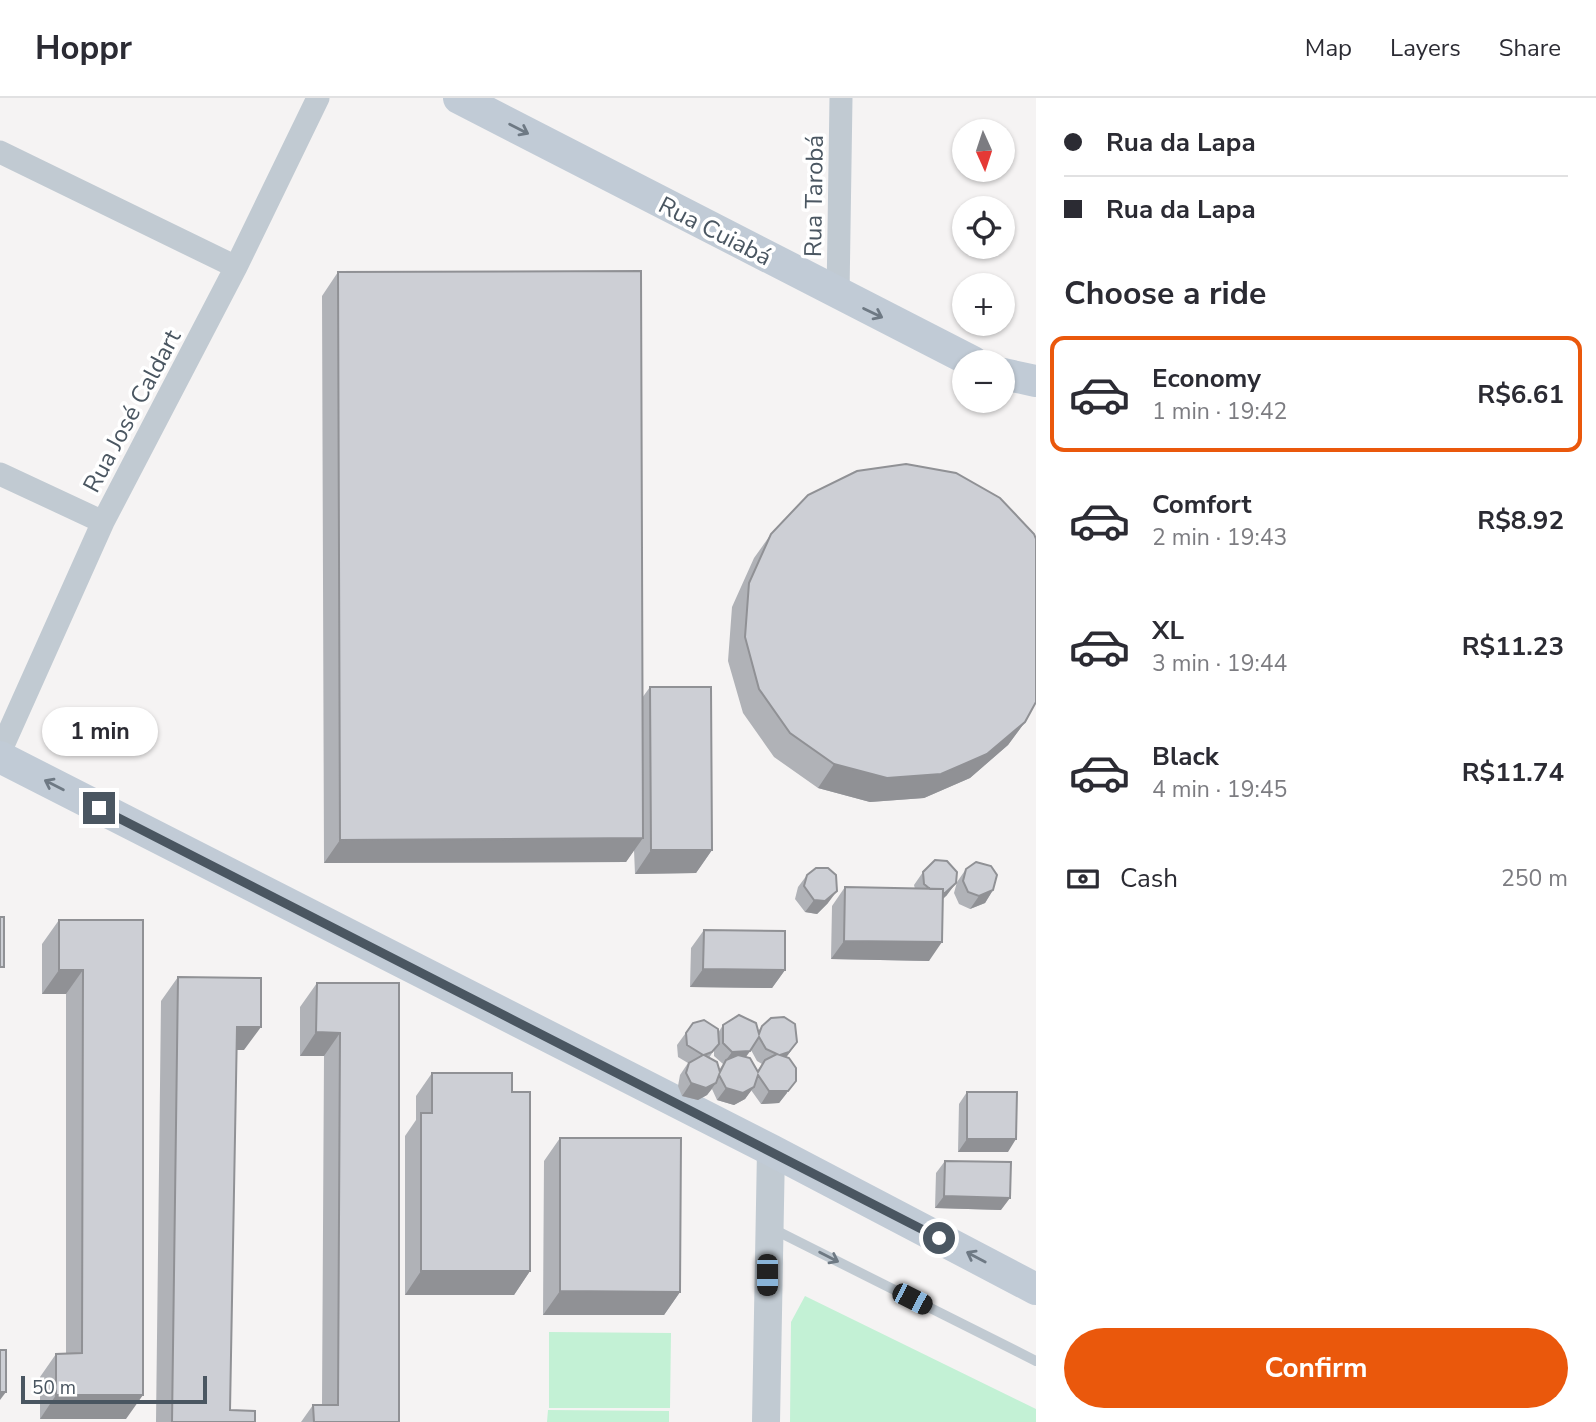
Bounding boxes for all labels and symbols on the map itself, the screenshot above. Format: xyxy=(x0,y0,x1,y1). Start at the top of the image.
north arrow xyxy=(952,119,1015,182)
one-way arrow xyxy=(508,123,529,137)
street label: Rua Tarobá xyxy=(797,135,831,257)
street label: Rua Cuiabá xyxy=(653,189,777,273)
one-way arrow xyxy=(862,306,883,320)
street label: Rua José Caldart xyxy=(76,324,189,498)
callout: 1 min xyxy=(41,706,157,756)
one-way arrow xyxy=(44,777,65,791)
route end xyxy=(83,792,115,824)
route start xyxy=(923,1222,955,1254)
one-way arrow xyxy=(818,1250,839,1264)
one-way arrow xyxy=(966,1250,986,1264)
car xyxy=(757,1254,778,1296)
car xyxy=(889,1280,936,1318)
scale bar xyxy=(21,1373,206,1405)

